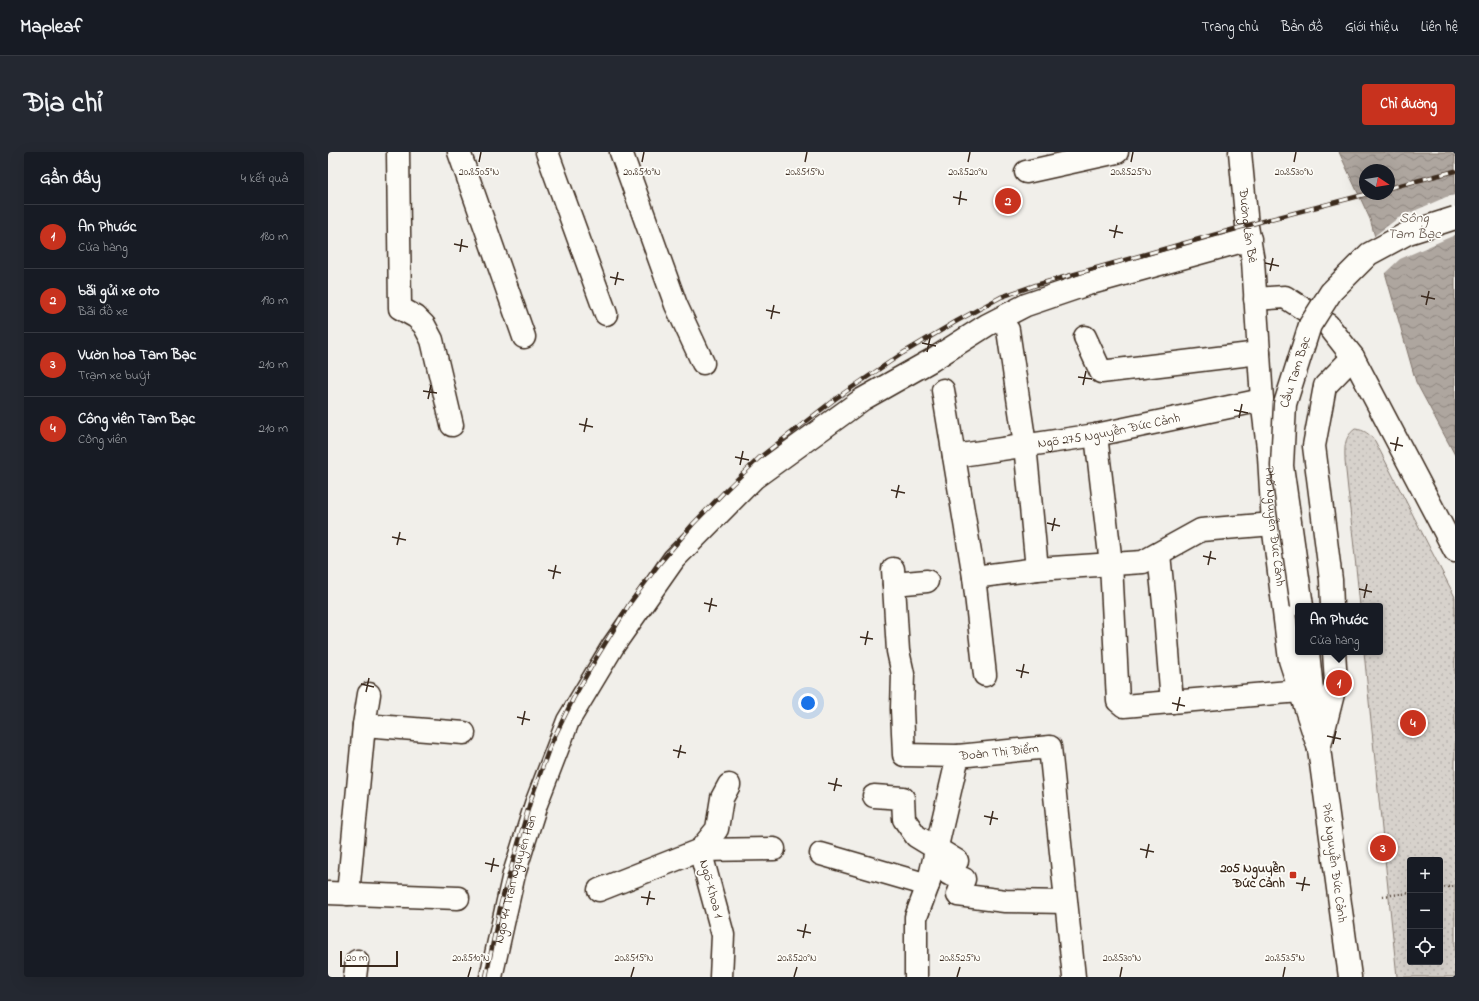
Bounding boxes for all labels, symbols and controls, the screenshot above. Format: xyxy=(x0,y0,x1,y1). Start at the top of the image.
text: Mapleaf xyxy=(20,14,82,41)
text: Trang chủ xyxy=(1202,17,1259,38)
text: Bản đồ xyxy=(1281,17,1323,38)
text: Giới thiệu xyxy=(1345,17,1399,38)
text: Liên hệ xyxy=(1421,17,1459,38)
text: Địa chỉ xyxy=(24,84,102,125)
button: Chỉ đường xyxy=(1362,84,1455,125)
north arrow xyxy=(1359,164,1395,200)
text: 20.8505°N xyxy=(459,165,499,180)
text: 20.8510°N xyxy=(623,165,661,180)
text: 20.8515°N xyxy=(785,165,825,180)
text: 20.8520°N xyxy=(948,165,988,180)
text: 20.8525°N xyxy=(1111,165,1152,180)
text: 20.8530°N xyxy=(1275,165,1314,180)
text: Gần đây xyxy=(40,166,101,191)
text: 4 kết quả xyxy=(241,169,288,188)
pin: 2 xyxy=(995,186,1021,216)
street label: Đường Lán Bè xyxy=(1234,187,1263,264)
water label: Sông Tam Bạc xyxy=(1387,208,1441,245)
text: An Phước xyxy=(78,216,136,238)
text: 1 xyxy=(51,227,55,246)
text: 180 m xyxy=(260,227,288,246)
text: Cửa hàng xyxy=(78,238,128,257)
text: bãi gửi xe oto xyxy=(78,280,160,302)
text: 2 xyxy=(50,291,56,310)
text: 190 m xyxy=(261,291,288,310)
text: Bãi đỗ xe xyxy=(78,302,128,321)
street label: Cầu Tam Bạc xyxy=(1275,334,1315,408)
text: Vườn hoa Tam Bạc xyxy=(78,344,196,366)
text: 3 xyxy=(50,355,56,374)
text: 210 m xyxy=(258,355,288,374)
text: Trạm xe buýt xyxy=(78,366,151,385)
text: Công viên Tam Bạc xyxy=(78,408,195,430)
street label: Ngõ 275 Nguyễn Đức Cảnh xyxy=(1036,408,1182,453)
text: 4 xyxy=(50,419,56,438)
text: 210 m xyxy=(258,419,288,438)
text: Công viên xyxy=(78,430,127,449)
street label: Phố Nguyễn Đức Cảnh xyxy=(1260,466,1290,587)
popup xyxy=(1295,603,1383,655)
text: An Phước xyxy=(1310,609,1368,631)
text: Cửa hàng xyxy=(1310,631,1360,650)
pin: 1 xyxy=(1326,668,1352,698)
your location xyxy=(798,693,818,713)
pin: 4 xyxy=(1400,708,1426,738)
street label: Đoàn Thị Điểm xyxy=(958,739,1040,765)
street label: Phố Nguyễn Đức Cảnh xyxy=(1317,802,1352,924)
street label: Ngõ 44 Trần Nguyên Hãn xyxy=(489,812,542,945)
pin: 3 xyxy=(1370,833,1396,863)
map controls xyxy=(1407,857,1443,965)
button: + xyxy=(1407,857,1443,893)
street label: Ngõ-Khoa 1 xyxy=(693,858,728,921)
place label: 205 Nguyễn Đức Cảnh xyxy=(1219,859,1286,893)
marker: 205 Nguyễn Đức Cảnh xyxy=(1288,870,1298,880)
button: − xyxy=(1407,893,1443,929)
button: locate xyxy=(1407,929,1443,965)
scale bar xyxy=(340,949,398,968)
text: 20 m xyxy=(346,950,368,966)
text: 20.8510°N xyxy=(452,951,490,966)
text: 20.8515°N xyxy=(614,951,654,966)
text: 20.8520°N xyxy=(777,951,817,966)
text: 20.8525°N xyxy=(940,951,981,966)
text: 20.8530°N xyxy=(1103,951,1142,966)
text: 20.8535°N xyxy=(1265,951,1305,966)

